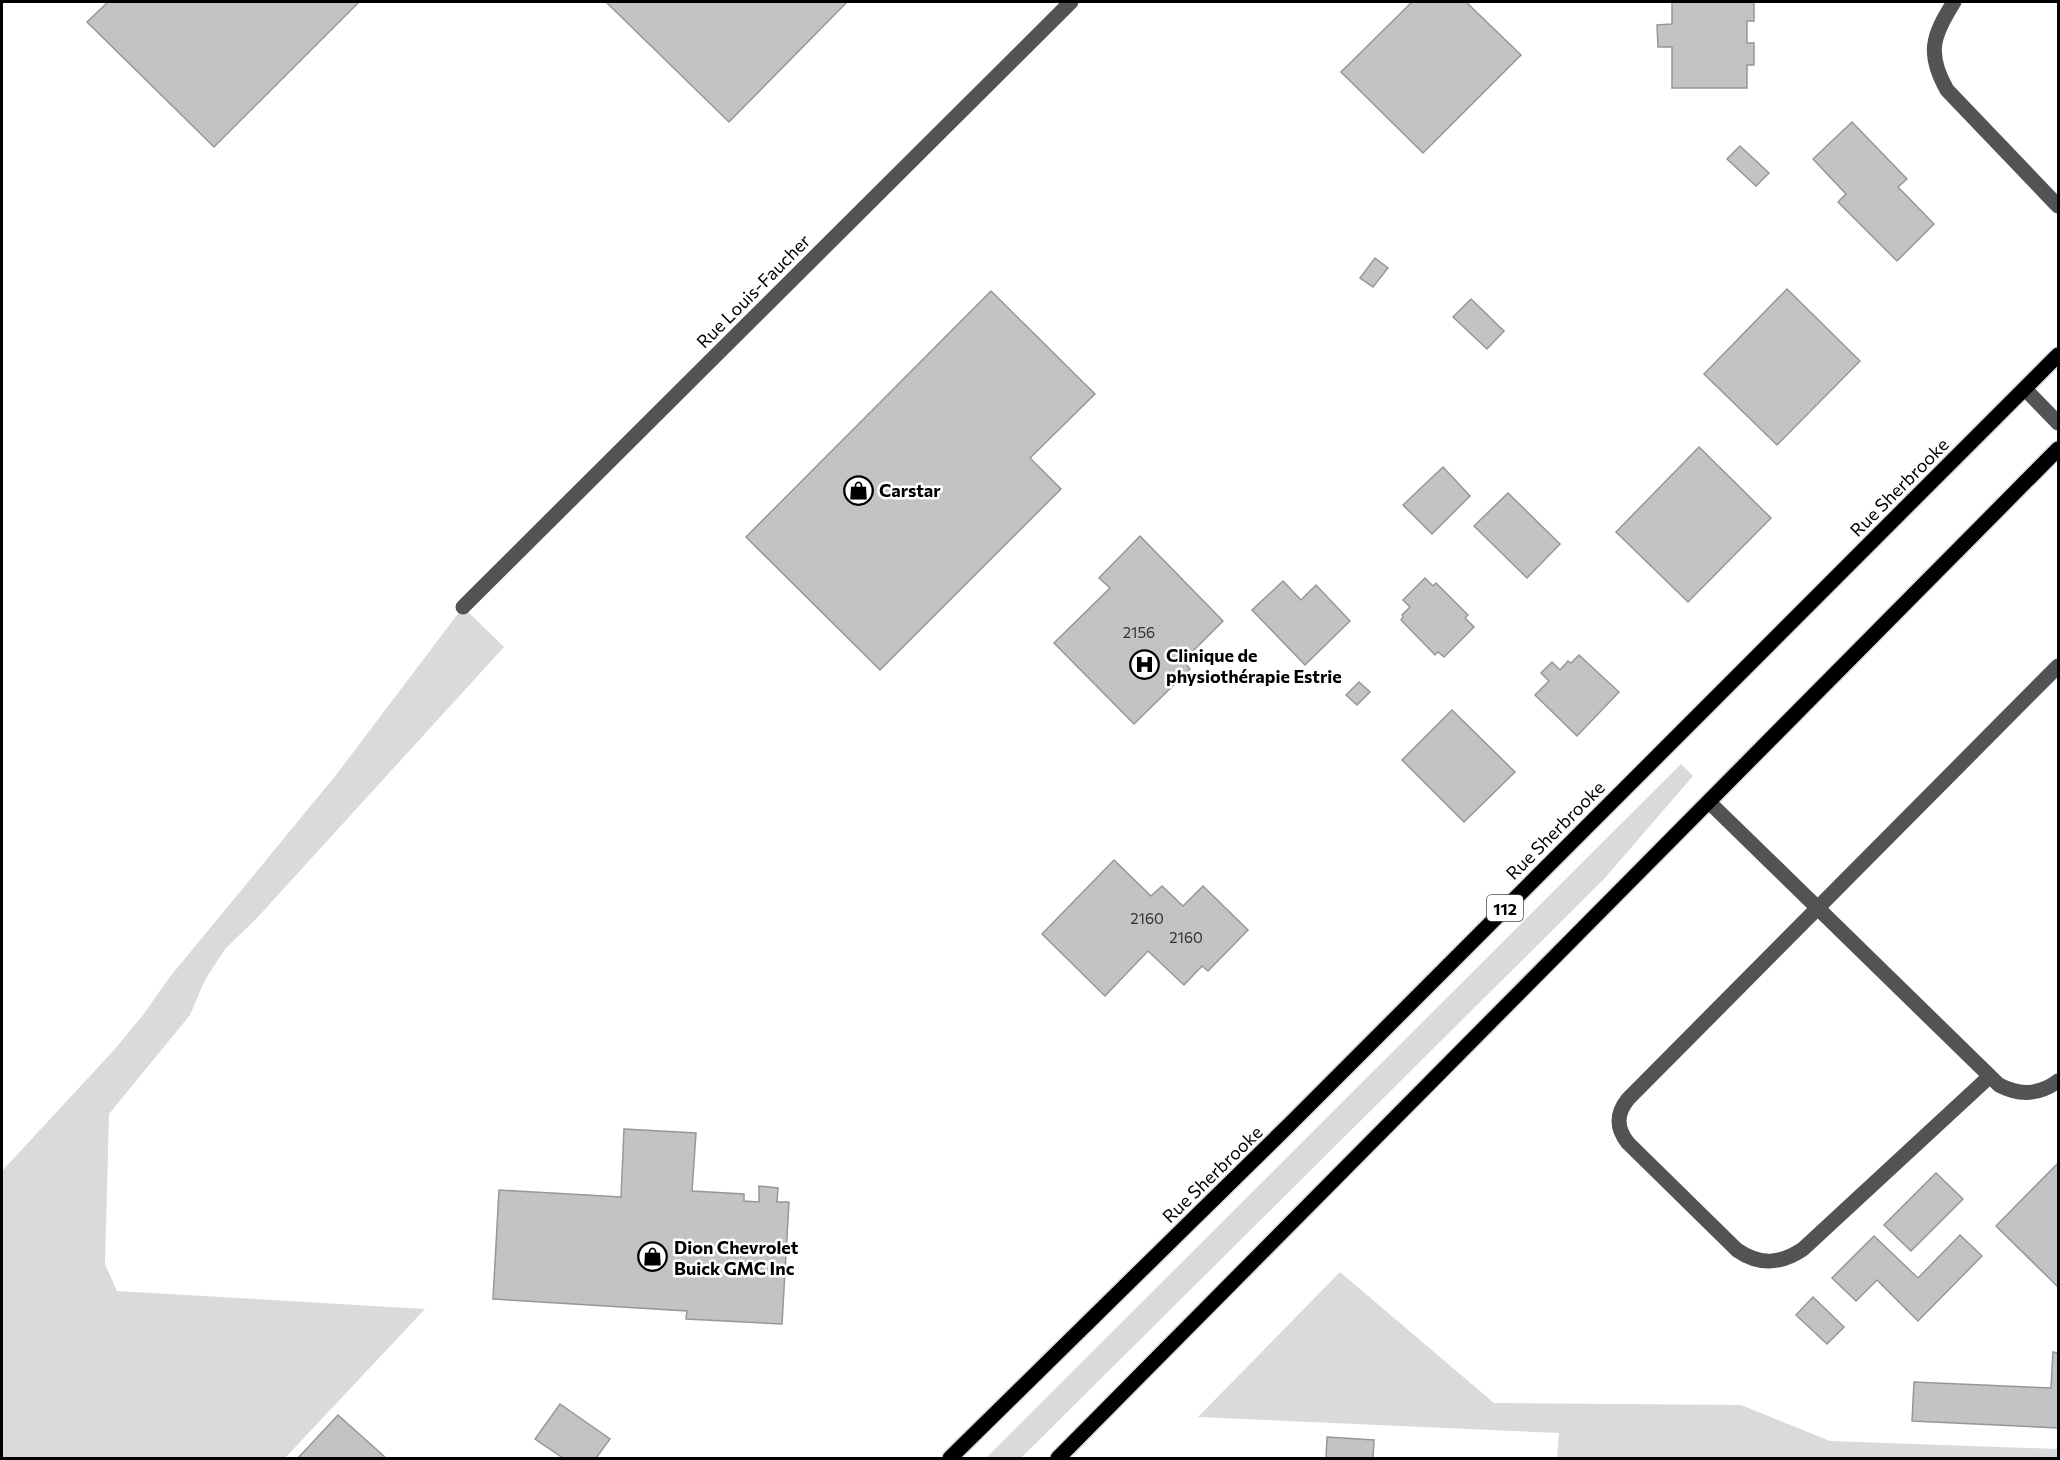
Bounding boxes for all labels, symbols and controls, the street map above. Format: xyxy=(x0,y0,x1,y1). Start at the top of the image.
street label: Rue Louis-Faucher xyxy=(692,230,814,352)
street label: Rue Sherbrooke xyxy=(1845,433,1953,541)
shop icon: Carstar xyxy=(842,474,874,506)
place label: Carstar xyxy=(879,479,941,501)
house number: 2156 xyxy=(1123,623,1155,641)
place label: Clinique de physiothérapie Estrie xyxy=(1166,644,1342,687)
hospital icon: Clinique de physiothérapie Estrie xyxy=(1129,649,1161,681)
street label: Rue Sherbrooke xyxy=(1501,776,1609,884)
road number: 112 xyxy=(1487,895,1523,921)
house number: 2160 xyxy=(1130,909,1164,927)
house number: 2160 xyxy=(1169,928,1203,946)
street label: Rue Sherbrooke xyxy=(1157,1121,1267,1227)
place label: Dion Chevrolet Buick GMC Inc xyxy=(674,1236,799,1279)
shop icon: Dion Chevrolet Buick GMC Inc xyxy=(637,1241,669,1273)

